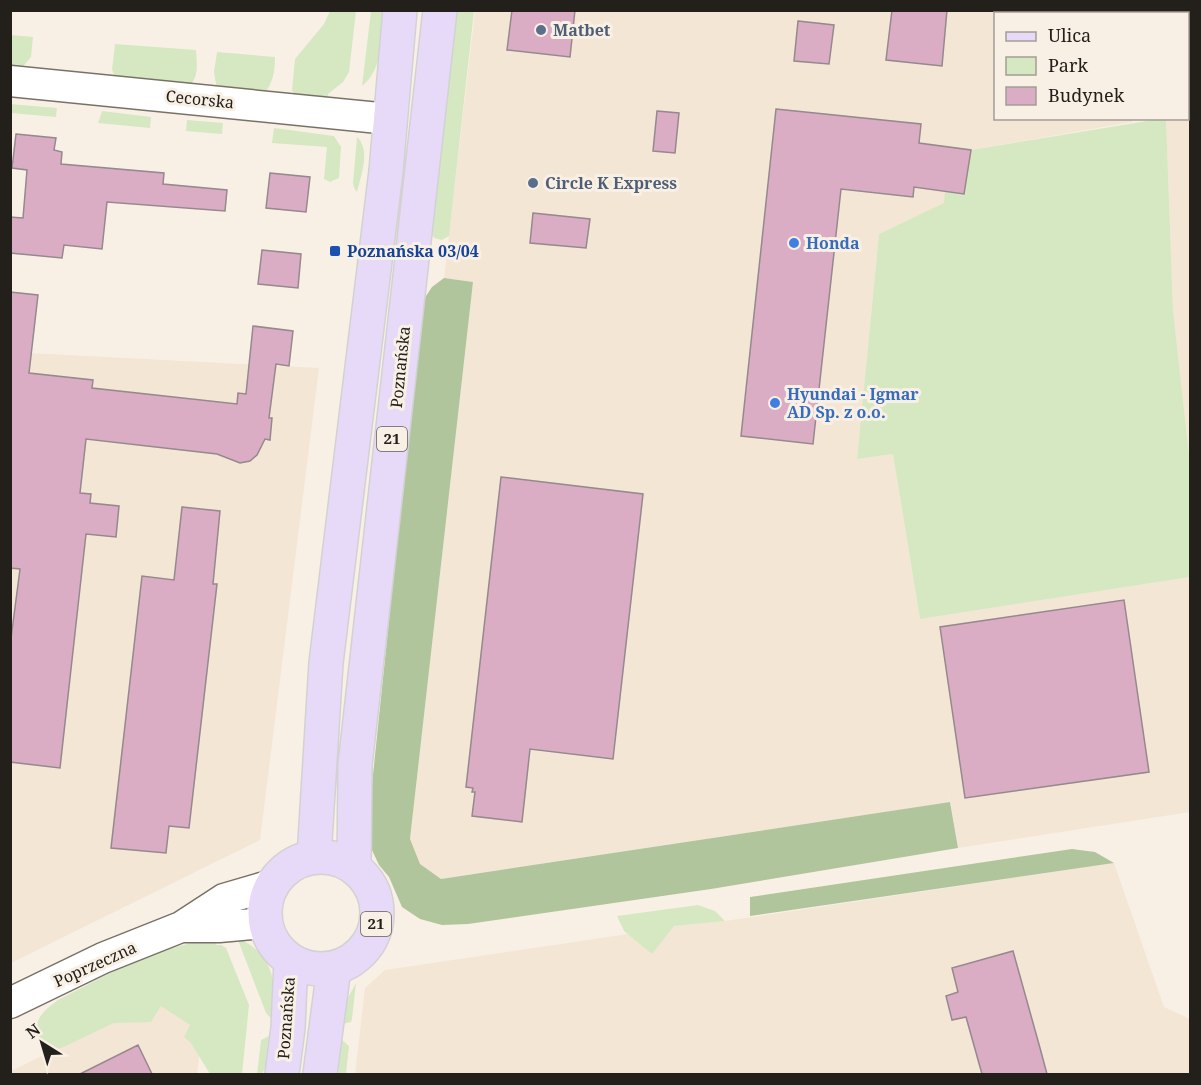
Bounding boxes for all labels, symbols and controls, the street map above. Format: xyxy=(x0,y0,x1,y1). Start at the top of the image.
legend xyxy=(994,12,1189,120)
place label: Matbet xyxy=(553,19,611,41)
marker: Matbet xyxy=(534,23,548,37)
text: Ulica xyxy=(1048,23,1091,47)
text: Park xyxy=(1048,53,1088,77)
text: Budynek xyxy=(1048,83,1125,107)
street label: Cecorska xyxy=(165,84,235,114)
place label: Circle K Express xyxy=(545,172,677,194)
marker: Circle K Express xyxy=(526,176,540,190)
place label: Honda xyxy=(806,232,860,254)
marker: Honda xyxy=(787,236,801,250)
place label: Poznańska 03/04 xyxy=(347,240,479,262)
marker: Poznańska 03/04 xyxy=(328,244,342,258)
street label: Poznańska xyxy=(385,325,415,409)
place label: Hyundai - Igmar AD Sp. z o.o. xyxy=(787,383,919,423)
marker: Hyundai - Igmar AD Sp. z o.o. xyxy=(768,396,782,410)
road number: 21 xyxy=(377,427,407,451)
road number: 21 xyxy=(361,912,391,936)
street label: Poprzeczna xyxy=(50,936,140,992)
street label: Poznańska xyxy=(272,976,300,1060)
north arrow xyxy=(12,1013,72,1073)
text: N xyxy=(21,1018,45,1044)

